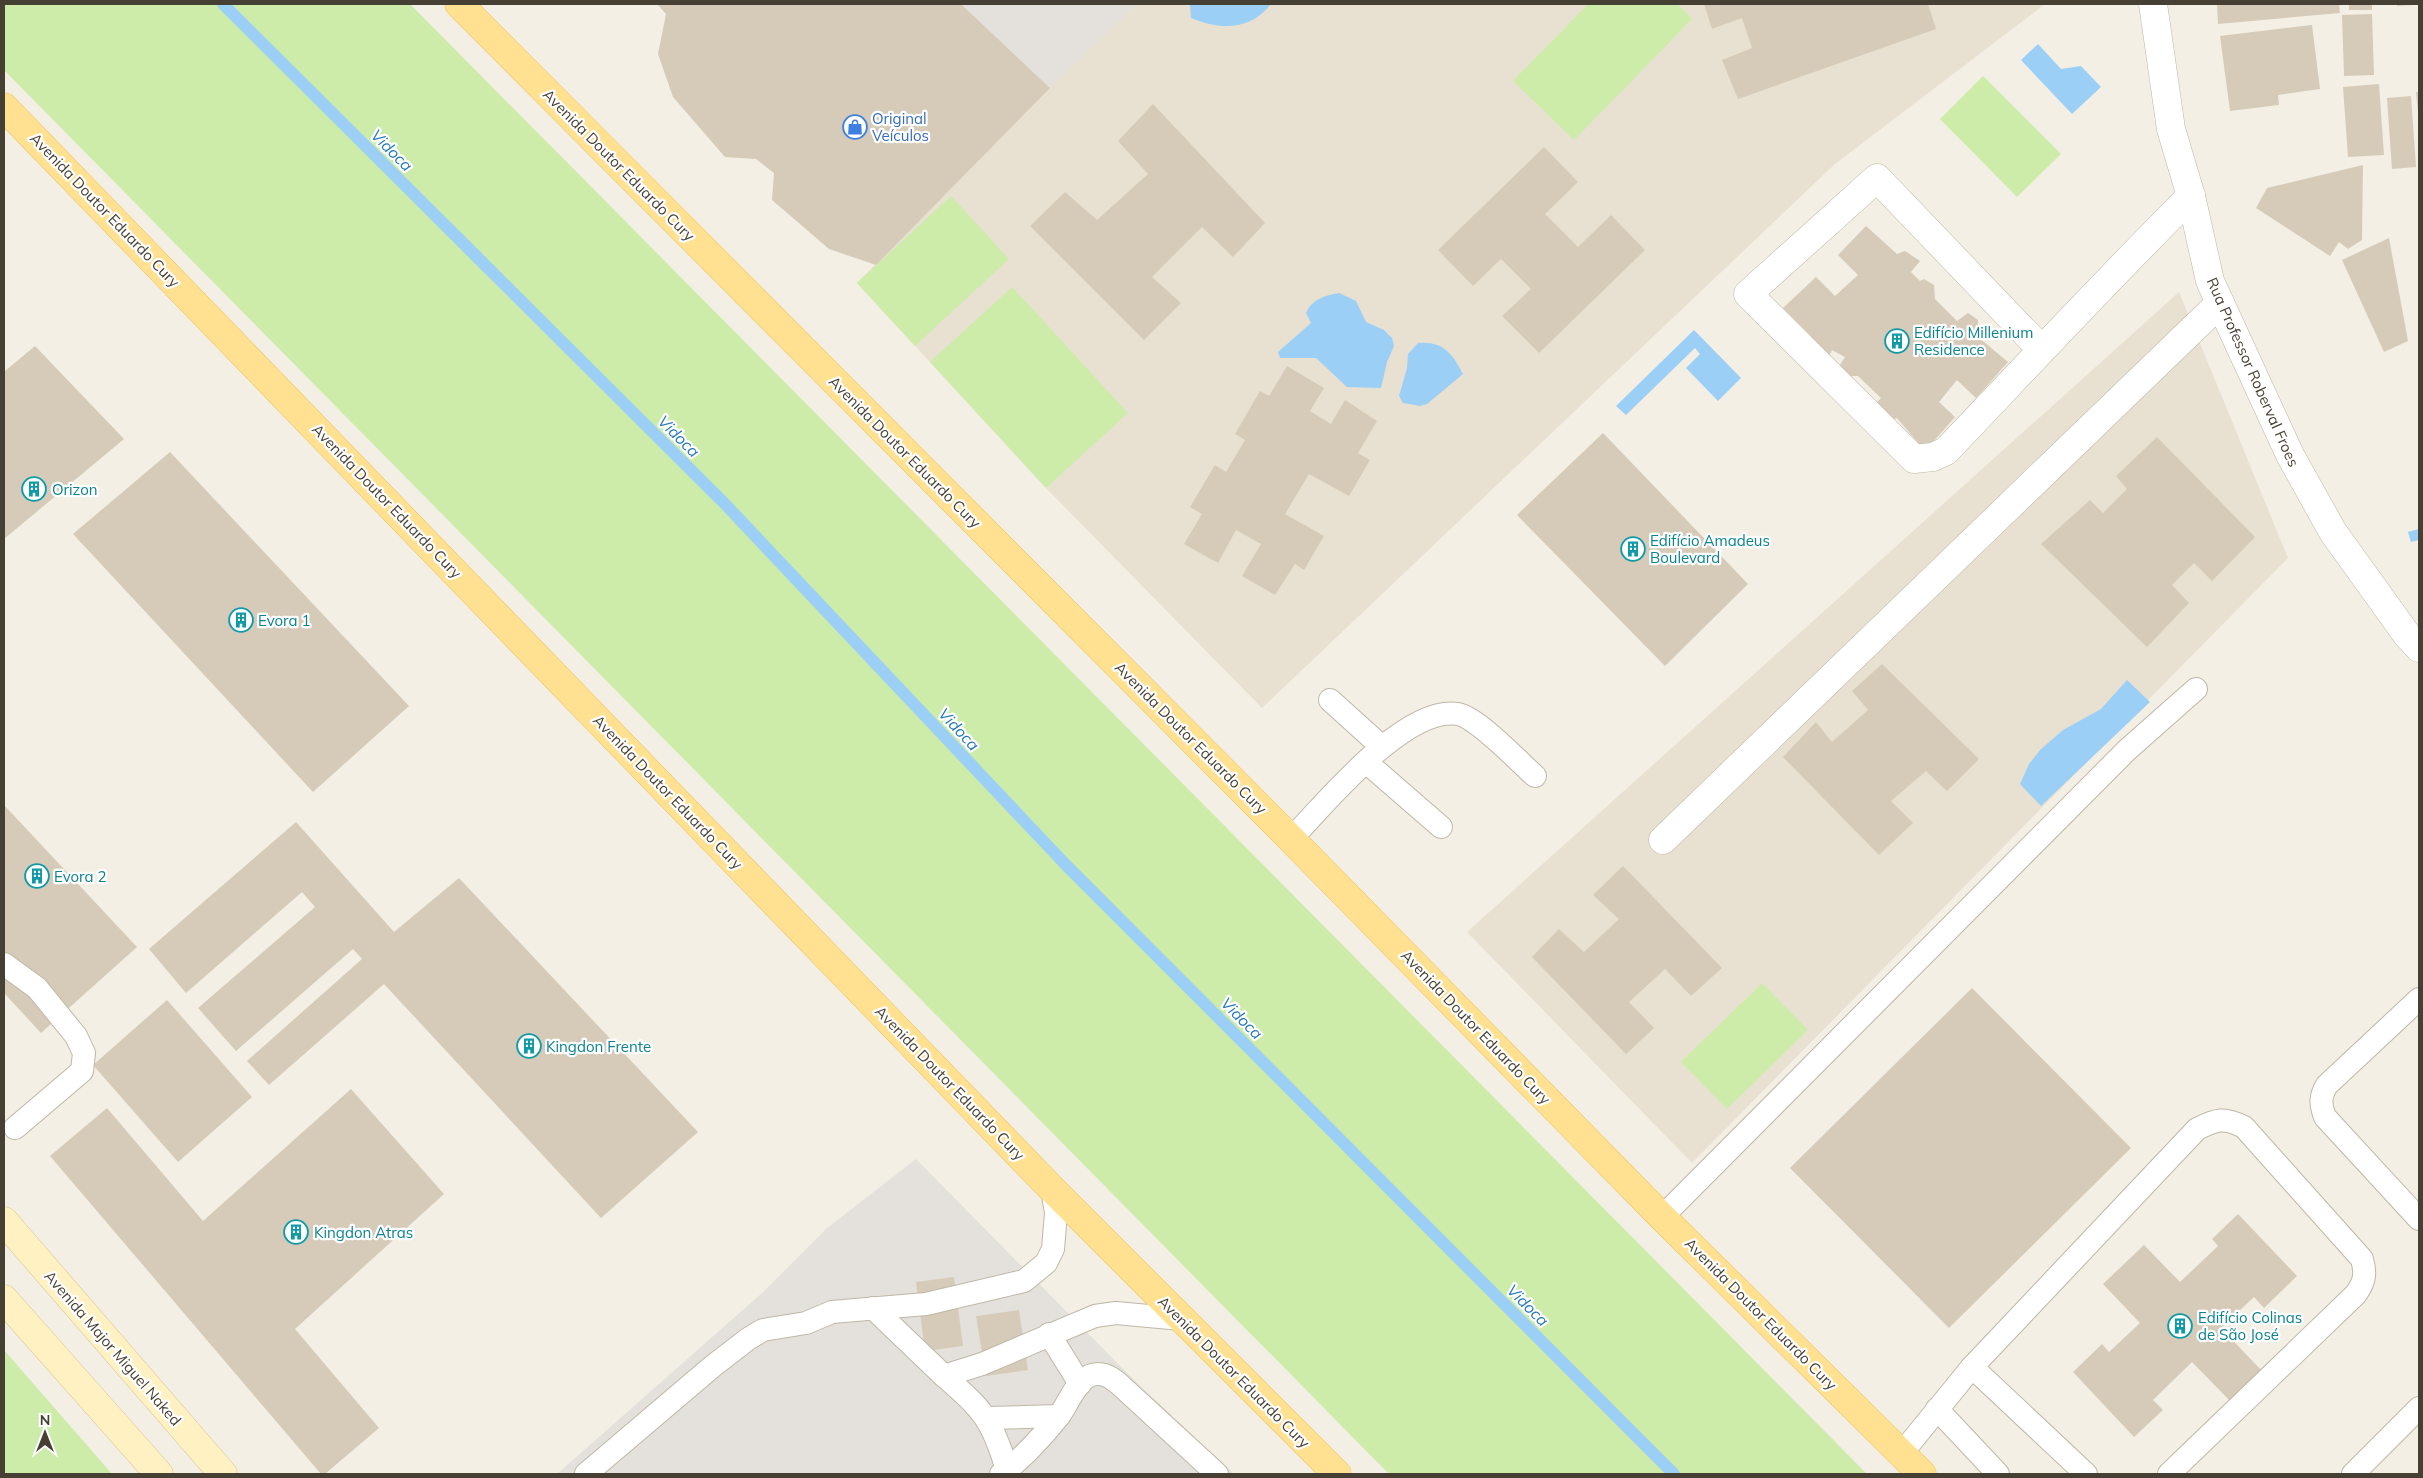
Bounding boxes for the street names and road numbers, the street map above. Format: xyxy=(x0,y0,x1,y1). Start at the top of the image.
street label: Avenida Doutor Eduardo Cury xyxy=(539,85,699,245)
street label: Avenida Doutor Eduardo Cury xyxy=(26,129,184,291)
street label: Rua Professor Roberval Froes xyxy=(2203,274,2303,470)
street label: Avenida Doutor Eduardo Cury xyxy=(825,372,985,532)
street label: Avenida Doutor Eduardo Cury xyxy=(308,420,466,582)
street label: Avenida Doutor Eduardo Cury xyxy=(1111,658,1271,818)
street label: Avenida Doutor Eduardo Cury xyxy=(589,711,747,873)
street label: Avenida Doutor Eduardo Cury xyxy=(1397,946,1555,1108)
street label: Avenida Doutor Eduardo Cury xyxy=(871,1002,1029,1164)
street label: Avenida Doutor Eduardo Cury xyxy=(1681,1234,1841,1394)
street label: Avenida Major Miguel Naked xyxy=(41,1267,185,1429)
street label: Avenida Doutor Eduardo Cury xyxy=(1154,1292,1314,1452)

